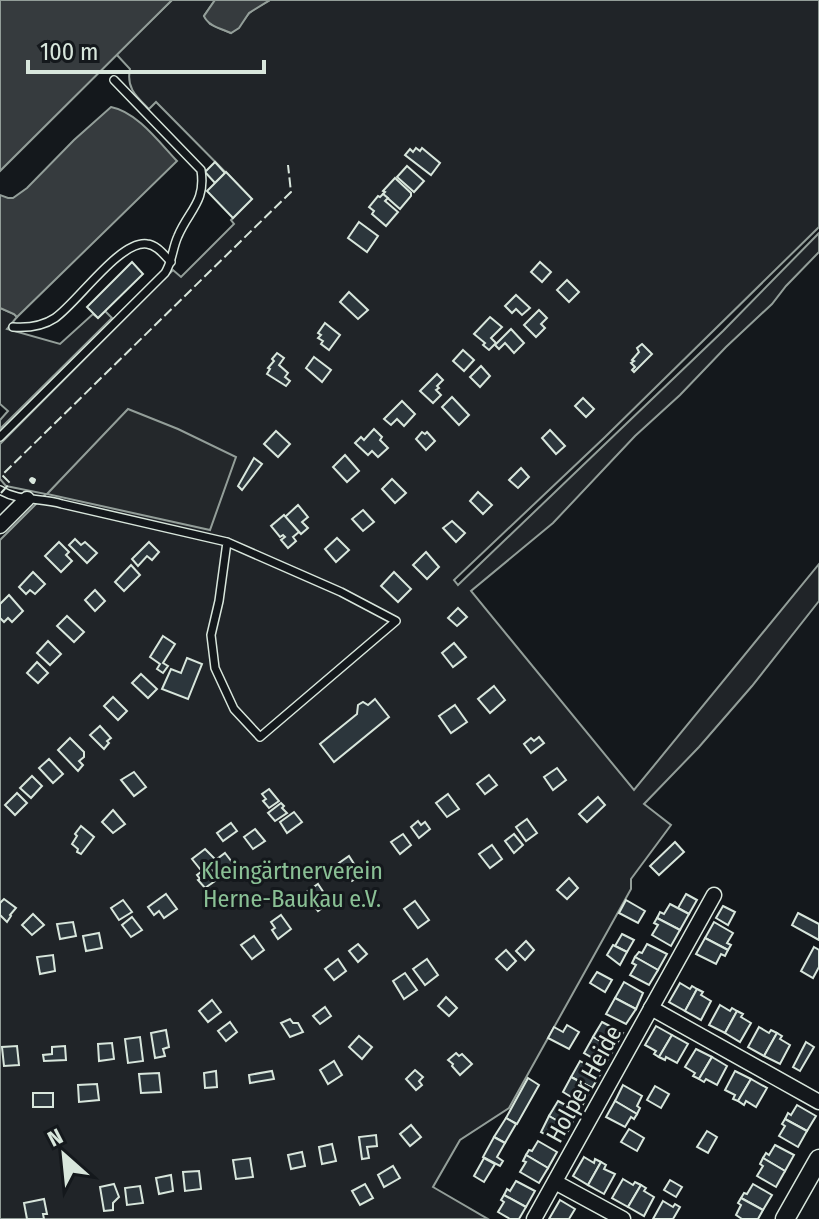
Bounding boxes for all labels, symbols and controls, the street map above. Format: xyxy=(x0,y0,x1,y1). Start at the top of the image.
scale bar xyxy=(28,24,264,74)
text: 100 m xyxy=(40,38,98,66)
park label: Kleingärtnerverein Herne-Baukau e.V. xyxy=(201,857,383,913)
street label: Holper Heide xyxy=(540,1021,628,1147)
north arrow xyxy=(24,1115,104,1195)
text: N xyxy=(43,1123,67,1153)

